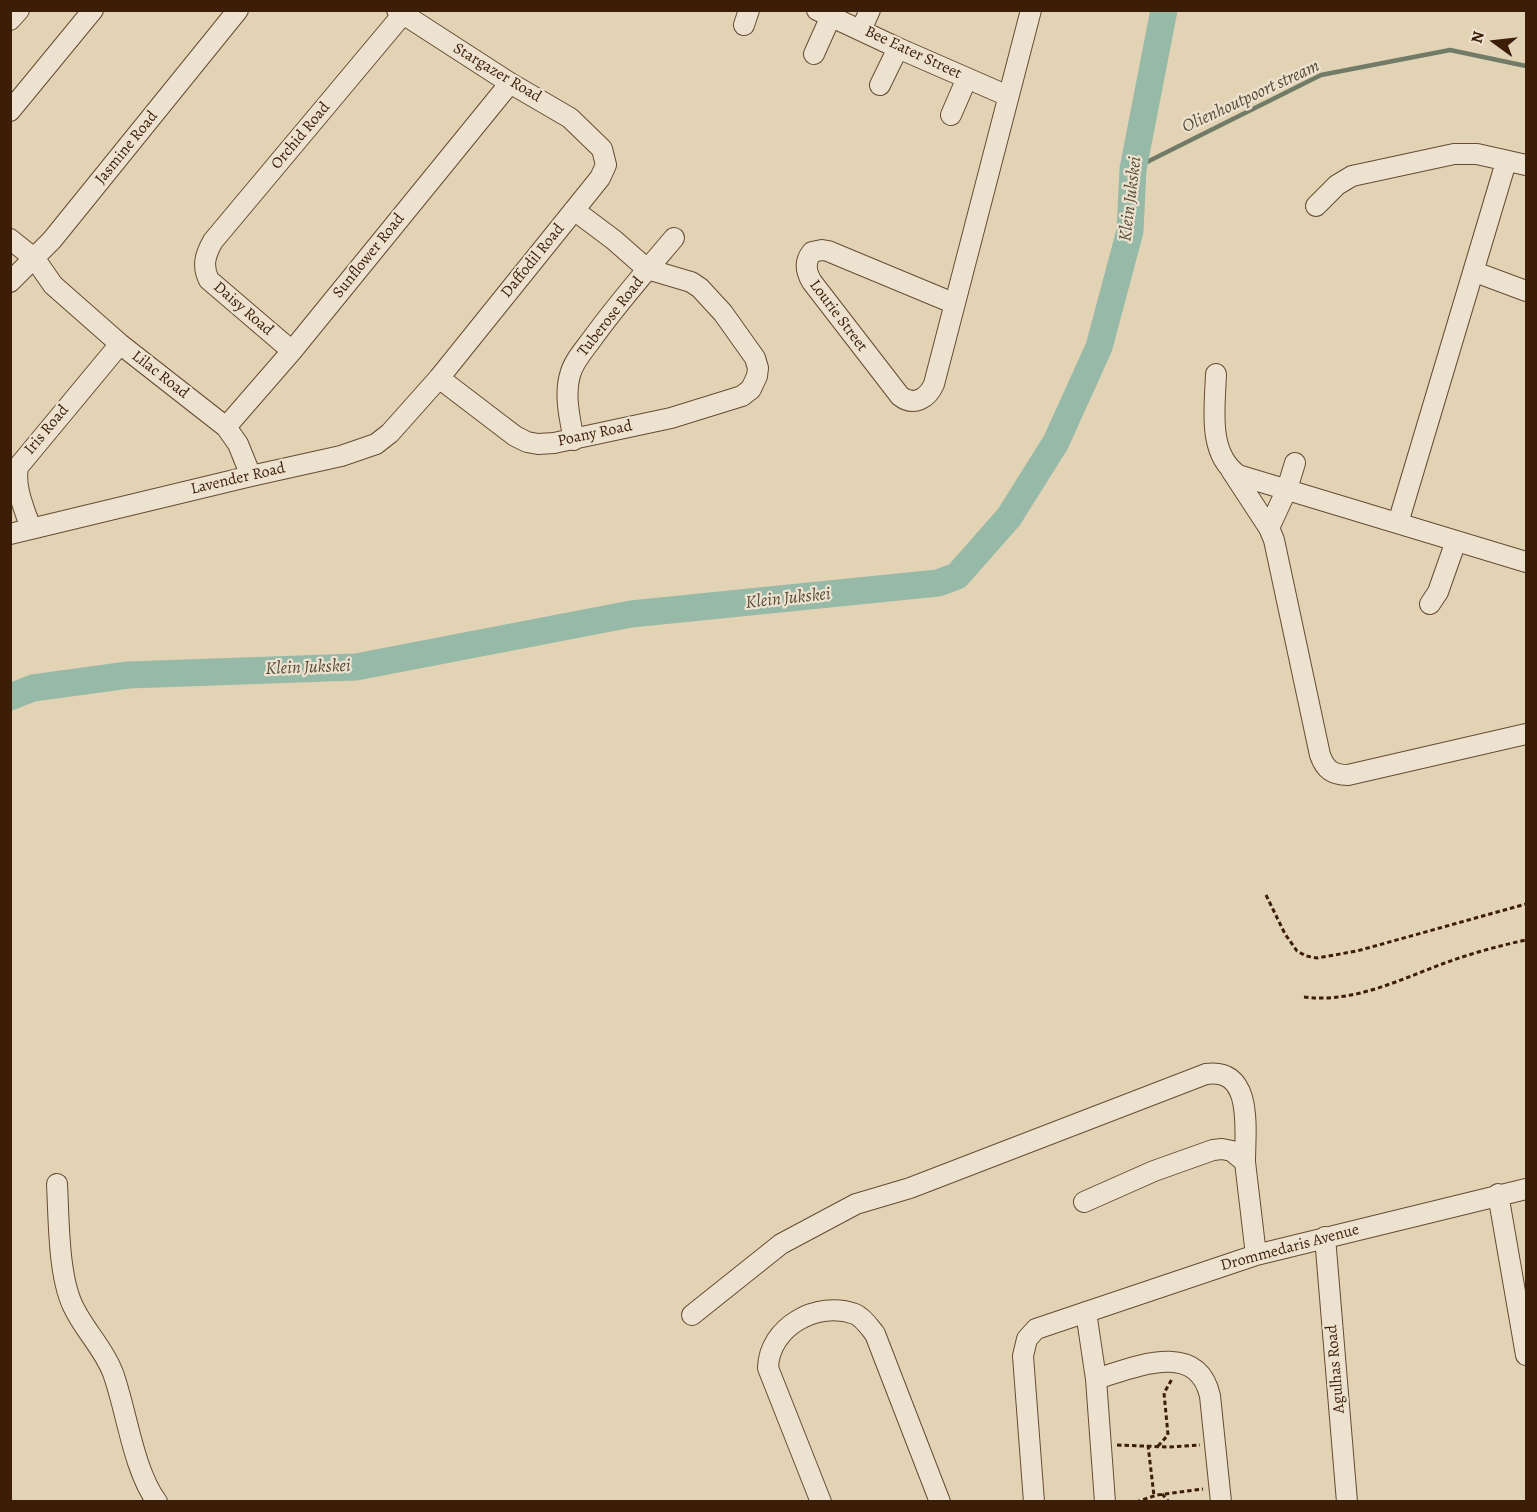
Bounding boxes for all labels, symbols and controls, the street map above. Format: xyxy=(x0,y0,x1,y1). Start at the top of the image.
north arrow xyxy=(1465,12,1525,72)
street label: Bee Eater Street xyxy=(862,22,964,84)
text: N xyxy=(1465,29,1490,46)
street label: Stargazer Road xyxy=(449,39,545,107)
water label: Olienhoutpoort stream xyxy=(1179,56,1323,138)
street label: Orchid Road xyxy=(267,98,335,174)
street label: Jasmine Road xyxy=(92,107,162,189)
water label: Klein Jukskei xyxy=(1115,155,1147,243)
street label: Sunflower Road xyxy=(329,210,409,302)
street label: Daffodil Road xyxy=(497,220,569,302)
street label: Tuberose Road xyxy=(574,273,648,361)
street label: Lourie Street xyxy=(805,276,871,356)
street label: Daisy Road xyxy=(209,278,277,340)
street label: Lilac Road xyxy=(128,347,192,403)
street label: Iris Road xyxy=(21,401,73,459)
street label: Poany Road xyxy=(556,417,634,451)
street label: Lavender Road xyxy=(189,459,287,499)
water label: Klein Jukskei xyxy=(744,584,832,614)
water label: Klein Jukskei xyxy=(265,656,351,680)
street label: Drommedaris Avenue xyxy=(1218,1220,1362,1276)
street label: Agulhas Road xyxy=(1323,1324,1349,1414)

